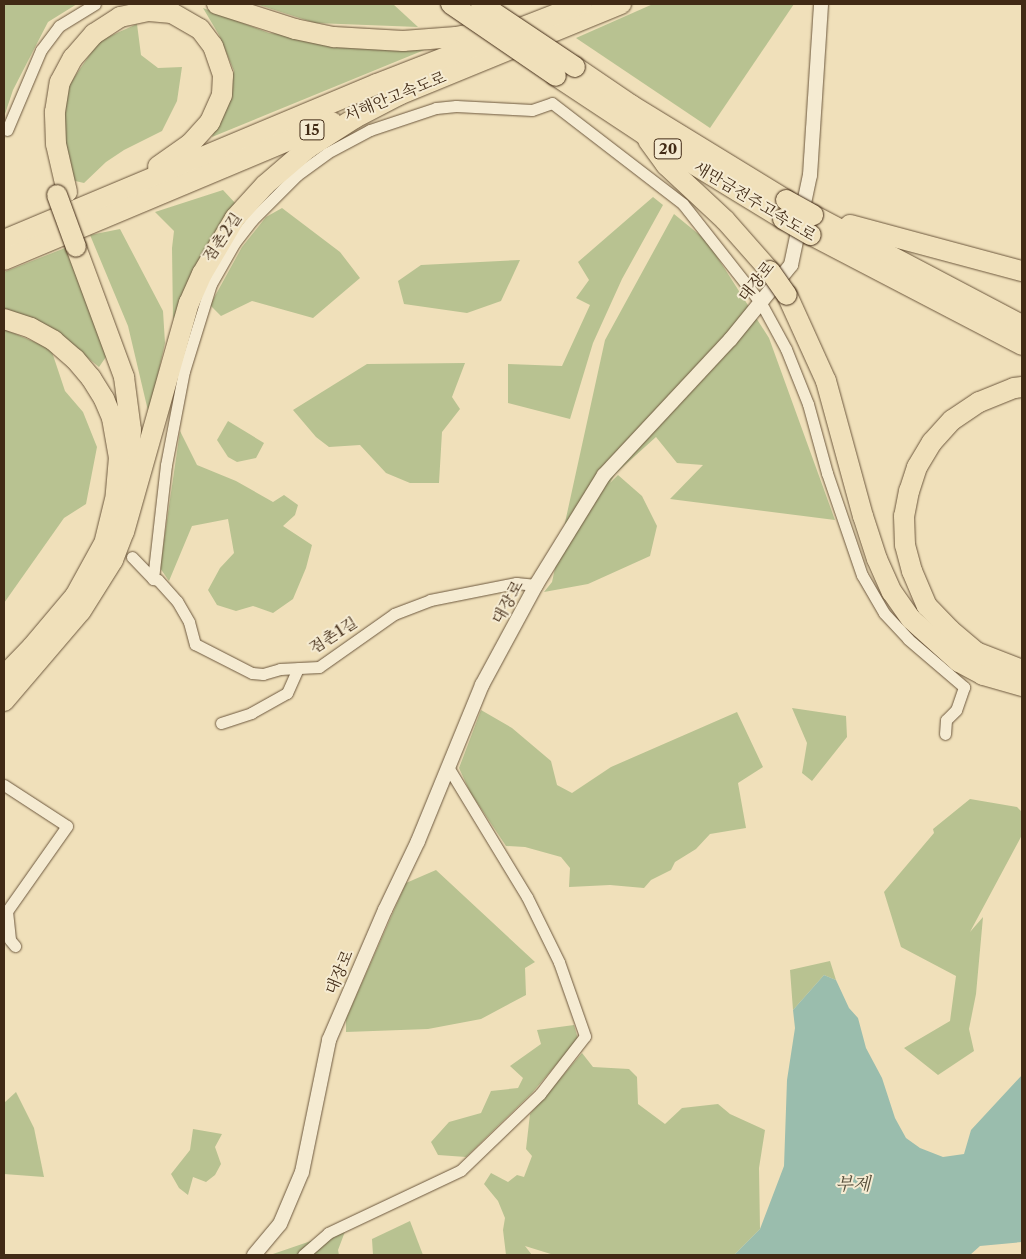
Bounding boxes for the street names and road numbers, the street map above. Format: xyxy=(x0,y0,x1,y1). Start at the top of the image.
street label: 서해안고속도로 xyxy=(341,67,449,125)
road number: 15 xyxy=(298,118,326,142)
road number: 20 xyxy=(653,136,683,162)
street label: 새만금전주고속도로 xyxy=(690,157,820,245)
street label: 점촌2길 xyxy=(199,209,245,265)
street label: 대장로 xyxy=(734,257,778,305)
street label: 대장로 xyxy=(487,577,527,627)
street label: 점촌1길 xyxy=(306,612,360,658)
street label: 대장로 xyxy=(321,947,357,997)

